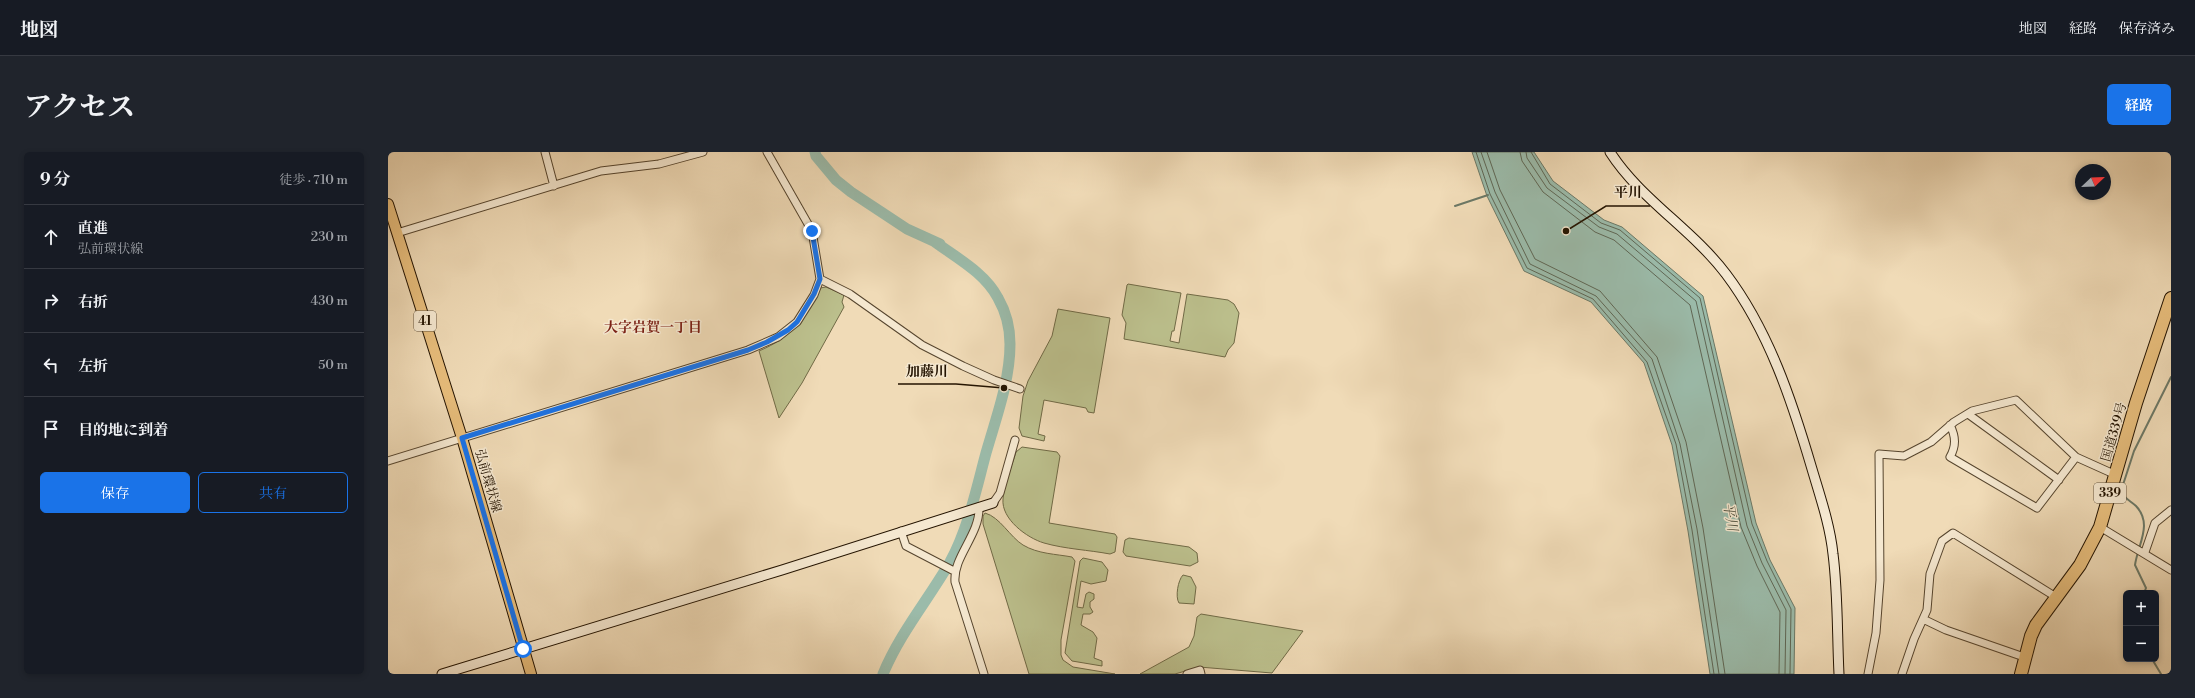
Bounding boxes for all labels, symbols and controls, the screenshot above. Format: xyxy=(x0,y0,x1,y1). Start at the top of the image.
text: 地図 xyxy=(20,18,58,42)
text: 地図 xyxy=(2019,20,2047,38)
text: 経路 xyxy=(2069,20,2097,38)
text: 保存済み xyxy=(2119,20,2175,38)
button: 経路 xyxy=(2107,84,2171,125)
text: アクセス xyxy=(24,90,135,125)
north arrow xyxy=(2075,164,2111,200)
text: 9 分 xyxy=(40,169,70,191)
text: 徒歩 · 710 m xyxy=(280,172,348,188)
callout: 平川 xyxy=(1606,180,1650,206)
text: 平川 xyxy=(1614,184,1642,202)
text: 直進 xyxy=(78,219,108,238)
route end xyxy=(803,222,821,240)
icon: ahead xyxy=(40,226,62,248)
text: 230 m xyxy=(311,229,348,245)
text: 弘前環状線 xyxy=(78,241,143,257)
icon: right xyxy=(40,290,62,312)
text: 右折 xyxy=(78,293,108,312)
text: 430 m xyxy=(310,293,348,309)
road number: 41 xyxy=(414,311,436,331)
district label: 大字岩賀一丁目 xyxy=(604,319,702,337)
icon: left xyxy=(40,354,62,376)
text: 左折 xyxy=(78,357,108,376)
text: 50 m xyxy=(318,357,348,373)
callout: 加藤川 xyxy=(898,358,956,384)
text: 加藤川 xyxy=(906,363,948,381)
street label: 国道339号 xyxy=(2098,400,2130,464)
icon: arrive xyxy=(40,418,62,440)
text: 目的地に到着 xyxy=(78,421,168,440)
street label: 弘前環状線 xyxy=(471,448,505,514)
button: 保存 xyxy=(40,472,190,513)
button: 共有 xyxy=(198,472,348,513)
road number: 339 xyxy=(2094,483,2126,503)
water label: 平川 xyxy=(1719,502,1741,534)
map controls xyxy=(2123,590,2159,662)
button: + xyxy=(2123,590,2159,626)
button: − xyxy=(2123,626,2159,662)
route start xyxy=(514,640,532,658)

